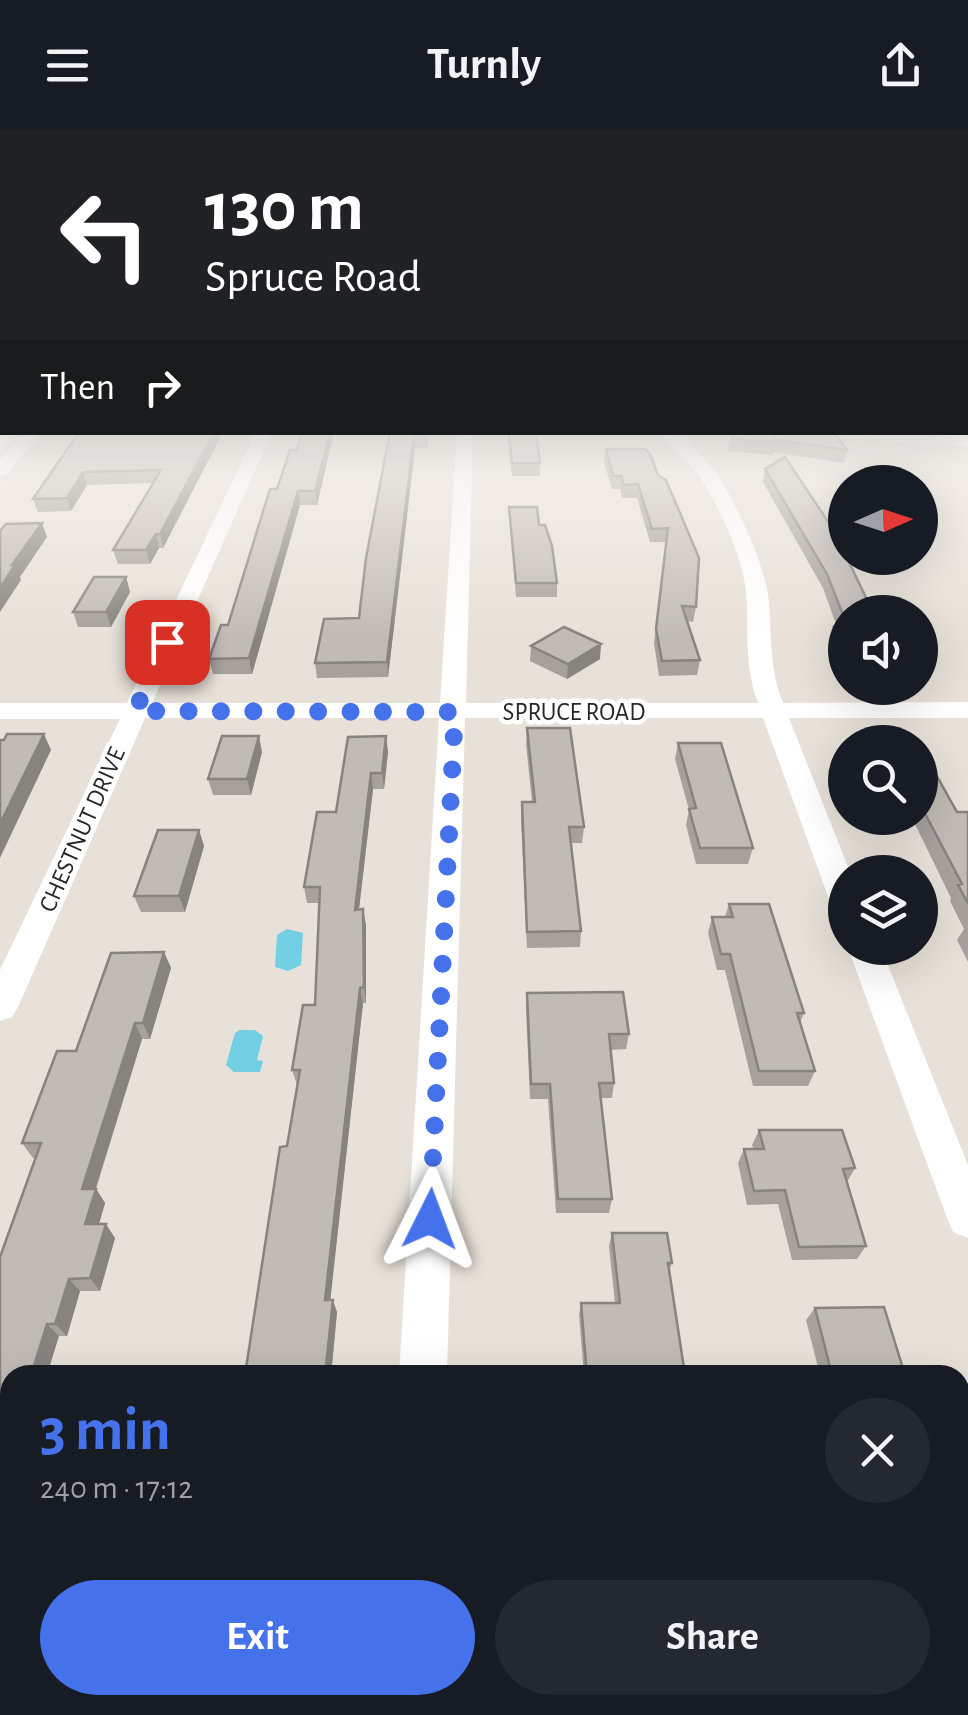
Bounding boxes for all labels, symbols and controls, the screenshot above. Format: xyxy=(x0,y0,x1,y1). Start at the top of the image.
icon: menu xyxy=(40,38,95,93)
icon: share xyxy=(873,38,928,93)
text: Turnly xyxy=(427,42,541,87)
icon: left xyxy=(40,170,170,300)
text: 130 m xyxy=(205,173,364,243)
text: Spruce Road xyxy=(205,255,421,300)
icon: right xyxy=(135,360,190,415)
text: Then xyxy=(40,369,115,407)
north arrow xyxy=(828,465,938,575)
map controls xyxy=(828,465,938,965)
button: sound xyxy=(828,595,938,705)
pin xyxy=(125,600,210,685)
icon: arrive xyxy=(140,615,195,670)
street label: SPRUCE ROAD xyxy=(503,700,645,725)
button: search xyxy=(828,725,938,835)
street label: CHESTNUT DRIVE xyxy=(35,744,130,916)
button: layers xyxy=(828,855,938,965)
position arrow xyxy=(378,1167,482,1271)
button: close xyxy=(825,1398,930,1503)
text: 3 min xyxy=(40,1401,171,1461)
text: 240 m · 17:12 xyxy=(40,1472,193,1504)
button: Exit xyxy=(40,1580,475,1695)
button: Share xyxy=(495,1580,930,1695)

